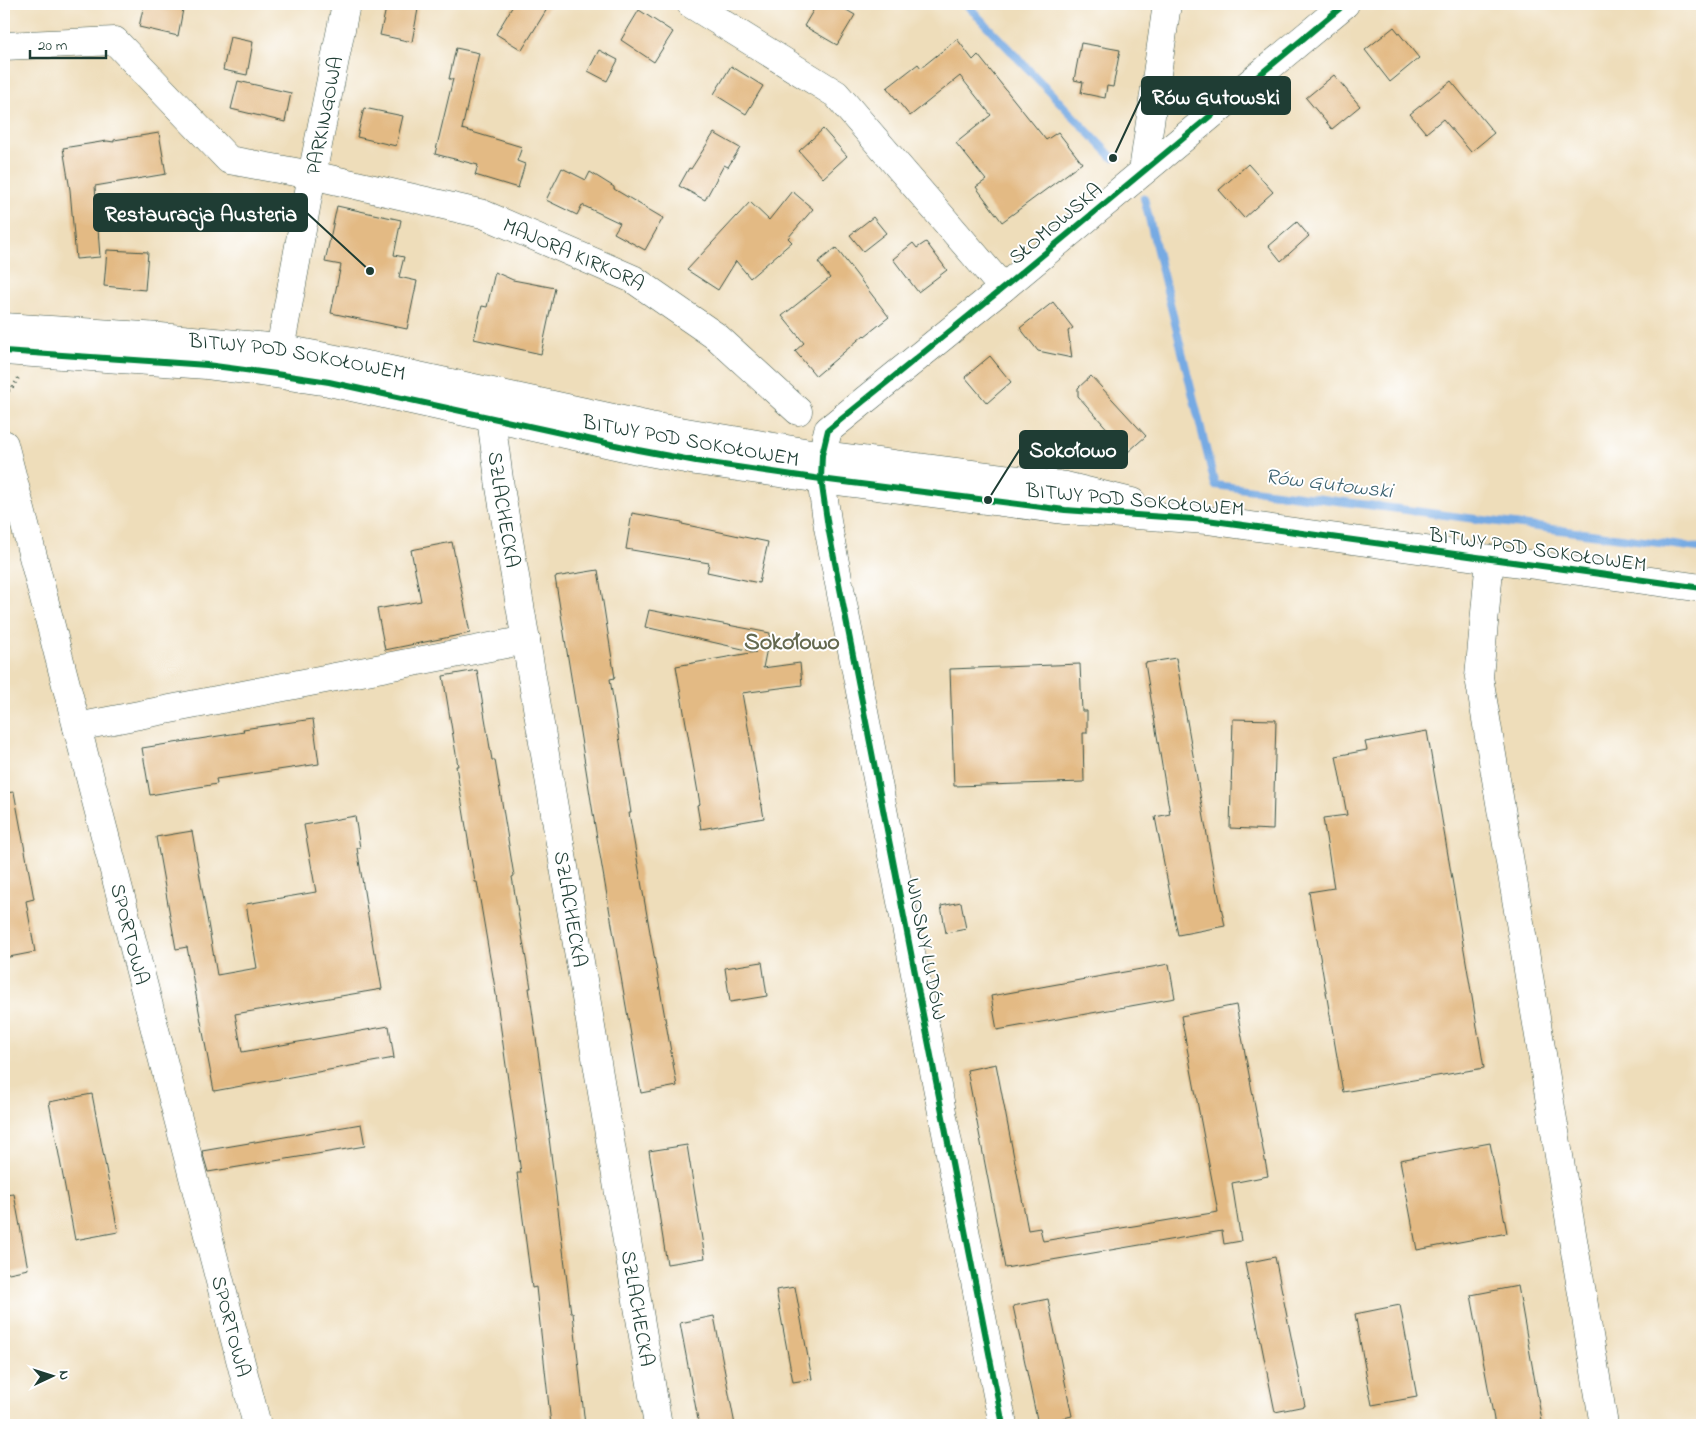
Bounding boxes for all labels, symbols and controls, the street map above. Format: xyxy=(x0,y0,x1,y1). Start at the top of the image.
scale bar xyxy=(30,28,106,60)
text: 20 m xyxy=(38,35,68,57)
street label: PARKINGOWA xyxy=(299,54,352,178)
callout: Rów Gutowski xyxy=(1142,77,1290,114)
text: Rów Gutowski xyxy=(1152,83,1280,115)
street label: SŁOMOWSKA xyxy=(1003,176,1110,273)
callout: Restauracja Austeria xyxy=(94,194,307,231)
text: Restauracja Austeria xyxy=(105,200,297,232)
street label: MAJORA KIRKORA xyxy=(498,211,650,300)
street label: BITWY POD SOKOŁOWEM xyxy=(186,327,408,390)
street label: BITWY POD SOKOŁOWEM xyxy=(579,408,801,476)
callout: Sokołowo xyxy=(1020,431,1127,468)
text: Sokołowo xyxy=(1029,436,1117,468)
street label: SZLACHECKA xyxy=(479,450,526,570)
water label: Rów Gutowski xyxy=(1263,461,1396,509)
street label: BITWY POD SOKOŁOWEM xyxy=(1023,476,1245,525)
street label: BITWY POD SOKOŁOWEM xyxy=(1426,521,1648,581)
district label: Sokołowo xyxy=(744,626,840,661)
street label: SZLACHECKA xyxy=(545,849,594,970)
street label: WIOSNY LUDÓW xyxy=(897,876,954,1023)
street label: SPORTOWA xyxy=(101,881,156,988)
street label: SZLACHECKA xyxy=(612,1248,661,1369)
street label: SPORTOWA xyxy=(202,1273,257,1381)
north arrow xyxy=(28,1352,78,1402)
text: N xyxy=(53,1370,74,1381)

